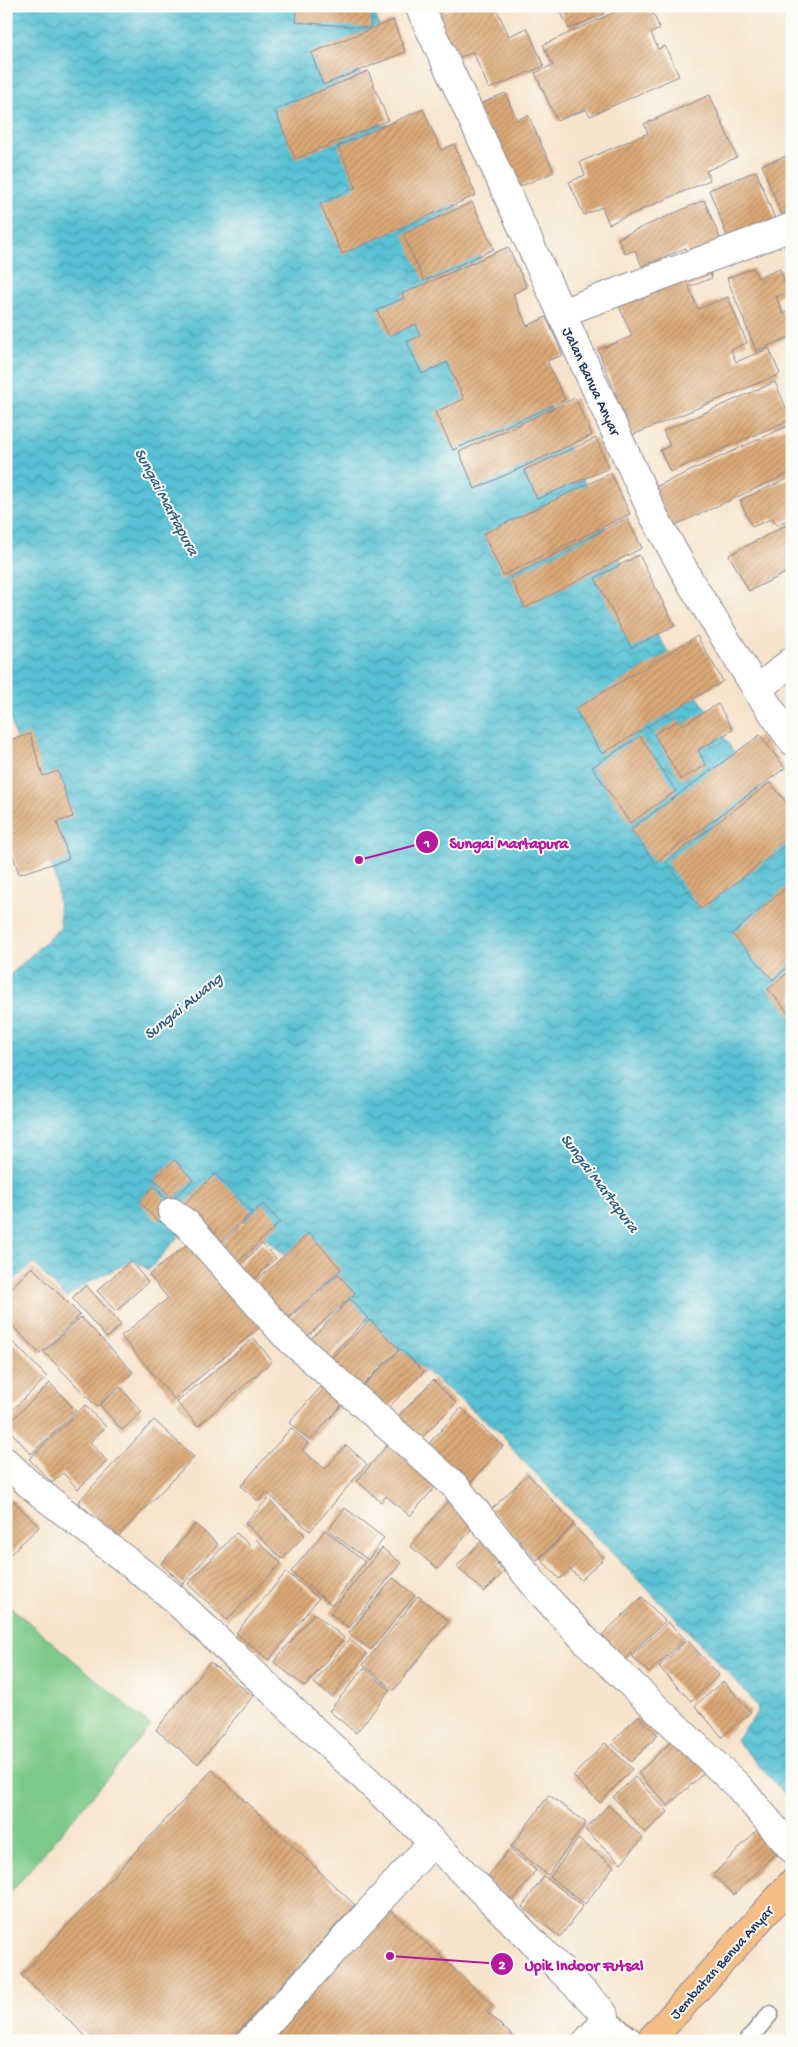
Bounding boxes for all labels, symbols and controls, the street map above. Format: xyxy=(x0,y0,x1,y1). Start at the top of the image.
street label: Jalan Banua Anyar xyxy=(557,325,624,440)
water label: Sungai Martapura xyxy=(129,446,202,561)
callout: Sungai Martapura xyxy=(414,827,578,858)
text: 1 xyxy=(423,835,430,853)
text: Sungai Martapura xyxy=(450,836,570,855)
water label: Sungai Awang xyxy=(141,970,228,1045)
water label: Sungai Martapura xyxy=(555,1131,642,1238)
street label: Jembatan Benua Anyar xyxy=(667,1902,779,2024)
callout: Upik Indoor Futsal xyxy=(489,1948,653,1979)
text: 2 xyxy=(498,1957,506,1975)
text: Upik Indoor Futsal xyxy=(525,1958,644,1977)

